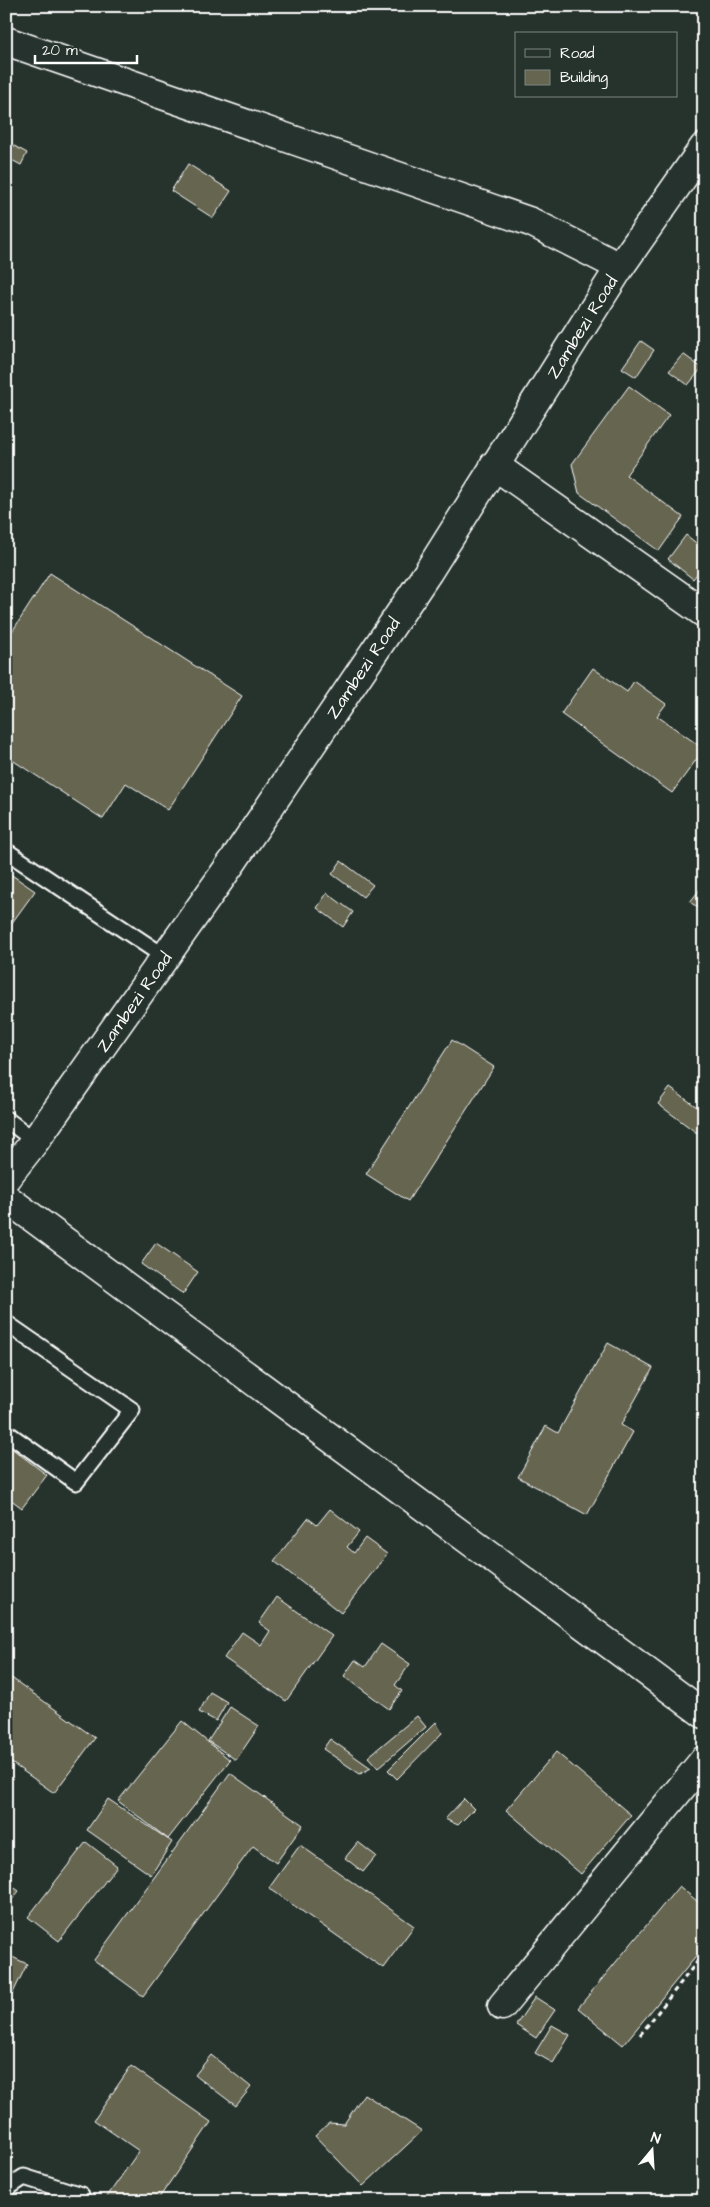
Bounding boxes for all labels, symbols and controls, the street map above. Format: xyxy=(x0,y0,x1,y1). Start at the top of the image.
scale bar xyxy=(35,32,138,64)
legend xyxy=(515,32,678,98)
text: 20 m xyxy=(42,40,78,61)
text: Road xyxy=(560,43,595,64)
text: Building xyxy=(560,67,608,89)
street label: Zambezi Road xyxy=(541,271,624,384)
street label: Zambezi Road xyxy=(320,613,407,724)
street label: Zambezi Road xyxy=(91,947,178,1058)
north arrow xyxy=(628,2124,678,2174)
text: N xyxy=(648,2128,663,2150)

